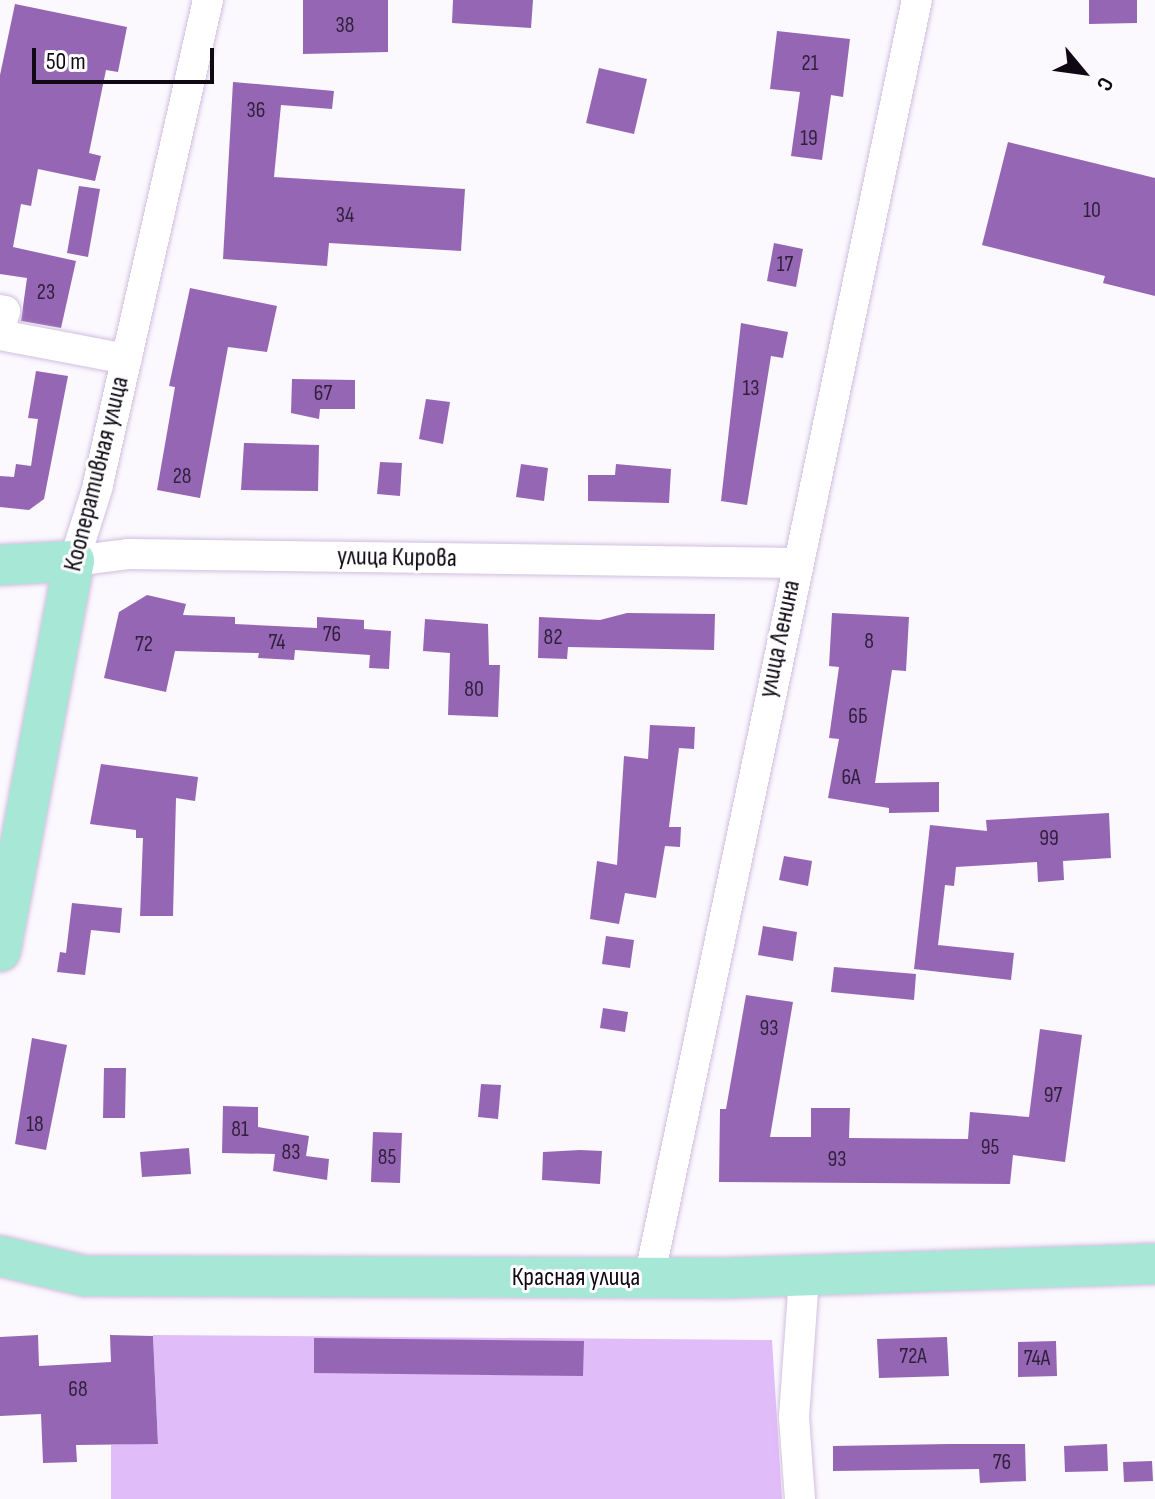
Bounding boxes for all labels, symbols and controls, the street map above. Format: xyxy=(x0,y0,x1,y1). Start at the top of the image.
house number: 38 xyxy=(336,13,354,39)
scale bar xyxy=(36,32,218,82)
north arrow xyxy=(1043,32,1123,112)
text: 50 m xyxy=(46,47,86,76)
house number: 21 xyxy=(802,51,818,77)
text: С xyxy=(1090,72,1119,95)
house number: 36 xyxy=(247,98,265,124)
house number: 19 xyxy=(800,126,818,152)
house number: 10 xyxy=(1083,198,1101,224)
house number: 34 xyxy=(336,203,354,229)
house number: 17 xyxy=(777,252,793,278)
house number: 23 xyxy=(37,280,55,306)
street label: Кооперативная улица xyxy=(58,373,136,575)
house number: 13 xyxy=(743,376,759,402)
house number: 67 xyxy=(314,381,332,407)
house number: 28 xyxy=(173,464,191,490)
street label: улица Кирова xyxy=(337,541,457,575)
street label: улица Ленина xyxy=(752,577,808,701)
house number: 76 xyxy=(323,622,341,648)
house number: 82 xyxy=(543,625,563,651)
house number: 8 xyxy=(864,629,874,655)
house number: 74 xyxy=(269,630,285,656)
house number: 72 xyxy=(135,632,153,658)
house number: 80 xyxy=(464,677,484,703)
house number: 6Б xyxy=(848,704,868,730)
house number: 6А xyxy=(841,765,861,791)
house number: 99 xyxy=(1039,826,1059,852)
house number: 93 xyxy=(760,1016,778,1042)
house number: 97 xyxy=(1044,1083,1062,1109)
house number: 18 xyxy=(26,1112,44,1138)
house number: 81 xyxy=(231,1117,249,1143)
house number: 95 xyxy=(981,1135,999,1161)
house number: 83 xyxy=(282,1140,300,1166)
house number: 85 xyxy=(378,1145,396,1171)
house number: 93 xyxy=(828,1147,846,1173)
street label: Красная улица xyxy=(512,1262,640,1294)
house number: 72А xyxy=(899,1344,927,1370)
house number: 74А xyxy=(1024,1346,1050,1372)
house number: 68 xyxy=(68,1377,88,1403)
house number: 76 xyxy=(993,1450,1011,1476)

